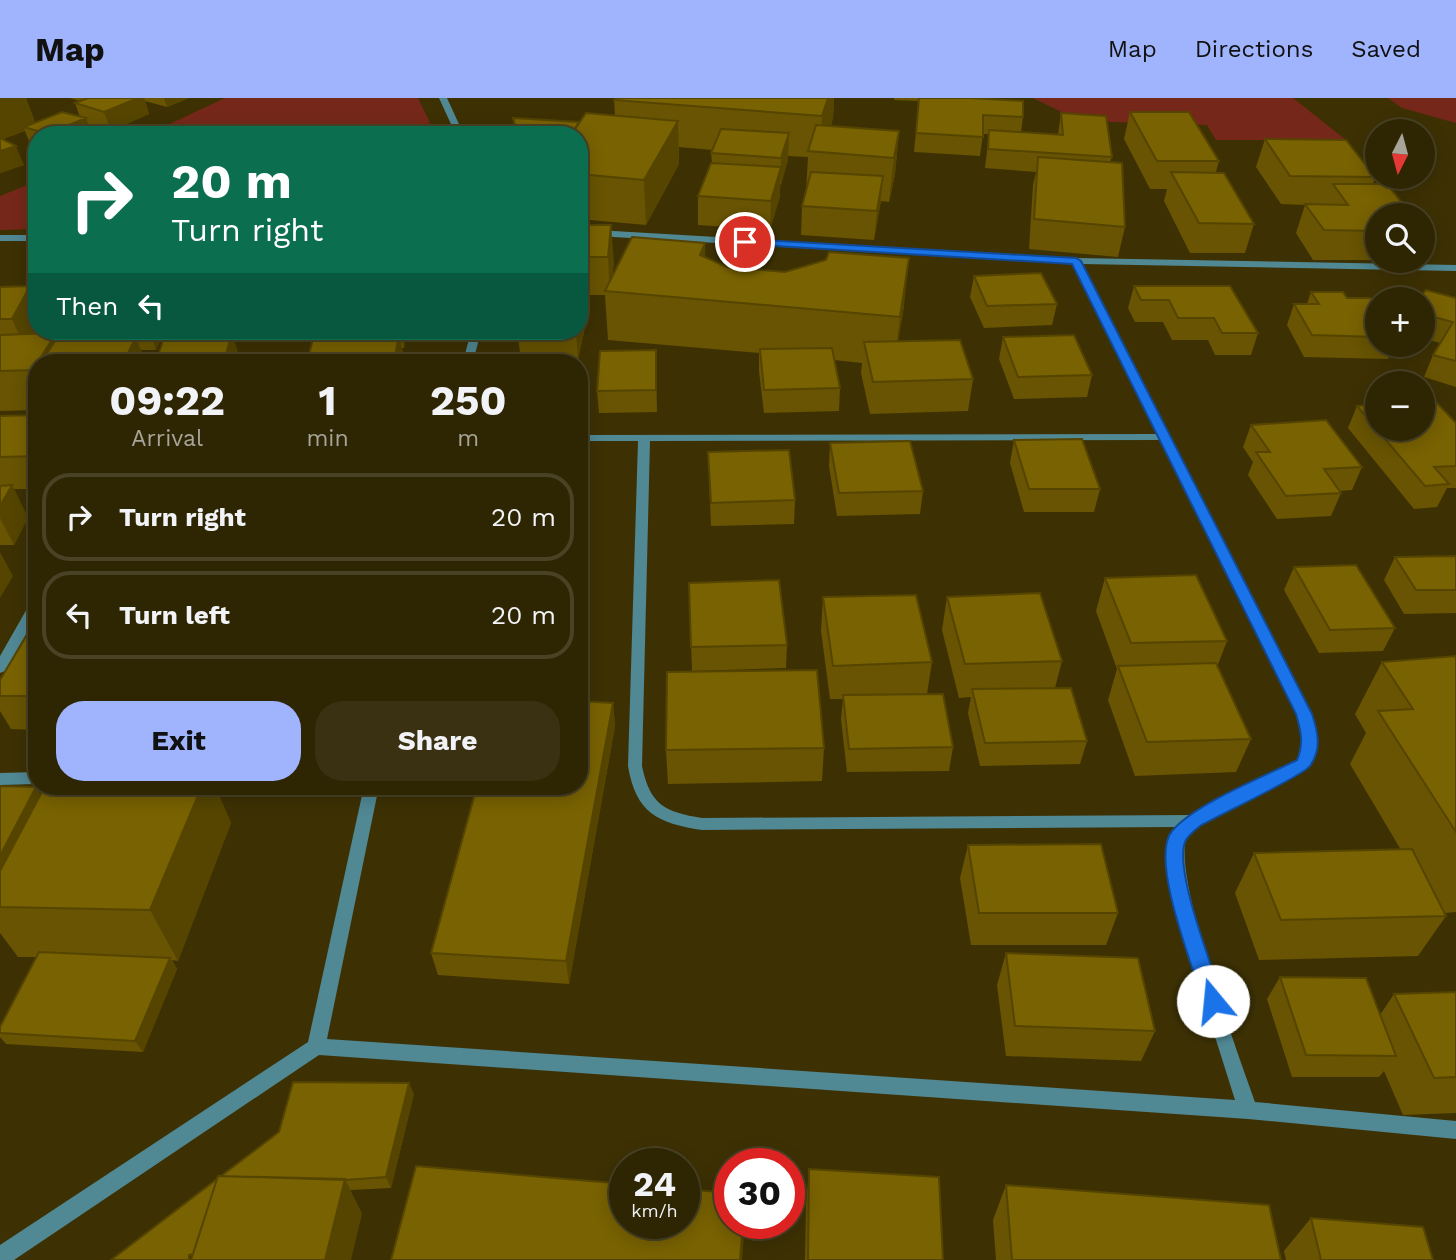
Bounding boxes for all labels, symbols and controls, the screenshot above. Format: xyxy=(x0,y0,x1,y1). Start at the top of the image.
text: Map xyxy=(35,30,105,69)
text: Map xyxy=(1108,35,1157,63)
text: Directions xyxy=(1195,35,1313,63)
text: Saved xyxy=(1351,35,1421,63)
north arrow xyxy=(1365,119,1435,189)
map controls xyxy=(1365,119,1435,441)
text: 20 m xyxy=(171,152,292,210)
icon: right xyxy=(56,154,147,245)
button: search xyxy=(1365,203,1435,273)
text: Turn right xyxy=(171,211,323,249)
pin xyxy=(715,212,775,272)
icon: arrive xyxy=(726,223,764,261)
icon: left xyxy=(132,287,170,325)
button: + xyxy=(1365,287,1435,357)
text: Then xyxy=(56,291,118,321)
button: − xyxy=(1365,371,1435,441)
text: 09:22 xyxy=(109,376,225,425)
text: 1 xyxy=(318,376,337,425)
text: 250 xyxy=(430,376,507,425)
text: Arrival xyxy=(131,425,203,452)
text: min xyxy=(306,425,349,452)
text: m xyxy=(457,425,479,452)
icon: right xyxy=(60,498,98,536)
text: Turn right xyxy=(119,502,246,532)
text: 20 m xyxy=(491,502,556,532)
icon: left xyxy=(60,596,98,634)
text: Turn left xyxy=(119,600,230,630)
text: 20 m xyxy=(491,600,556,630)
button: Exit xyxy=(56,701,301,781)
button: Share xyxy=(315,701,560,781)
position arrow xyxy=(1176,964,1250,1038)
speed limit sign: 30 xyxy=(714,1148,805,1239)
text: 24 xyxy=(633,1163,676,1205)
text: km/h xyxy=(631,1200,678,1221)

